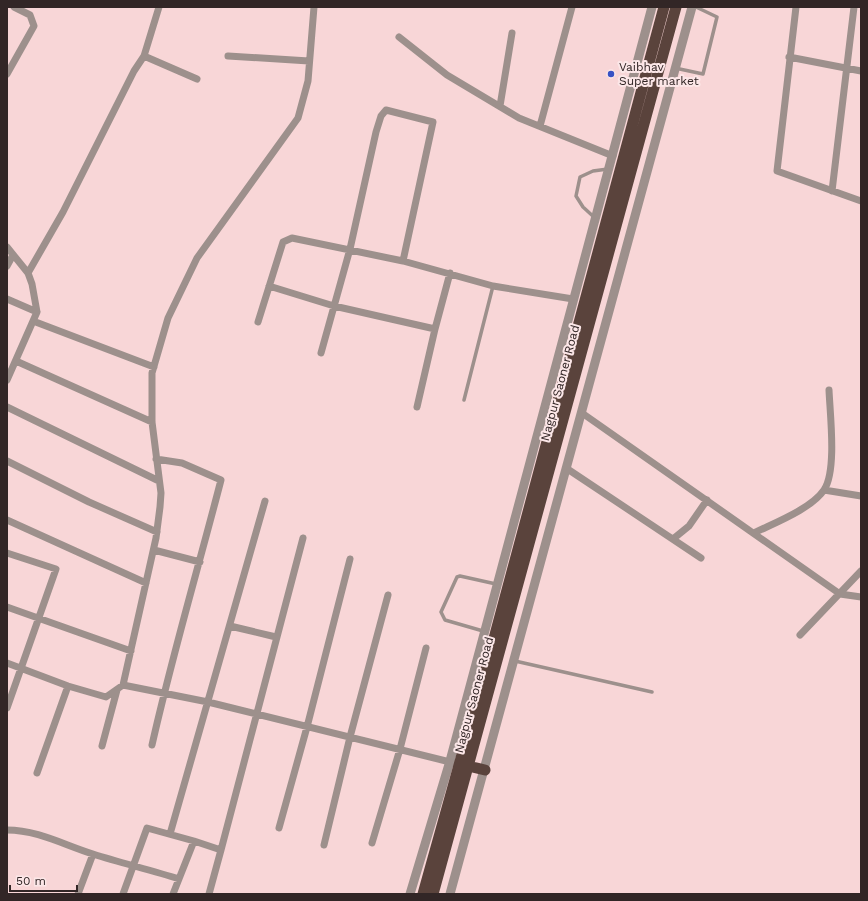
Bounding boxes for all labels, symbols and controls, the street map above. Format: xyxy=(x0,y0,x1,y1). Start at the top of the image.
place label: Vaibhav Super market xyxy=(619,60,699,88)
marker: Vaibhav Super market xyxy=(606,69,616,79)
street label: Nagpur Saoner Road xyxy=(538,323,582,443)
street label: Nagpur Saoner Road xyxy=(452,635,496,755)
scale bar xyxy=(10,867,77,893)
text: 50 m xyxy=(16,874,46,888)

